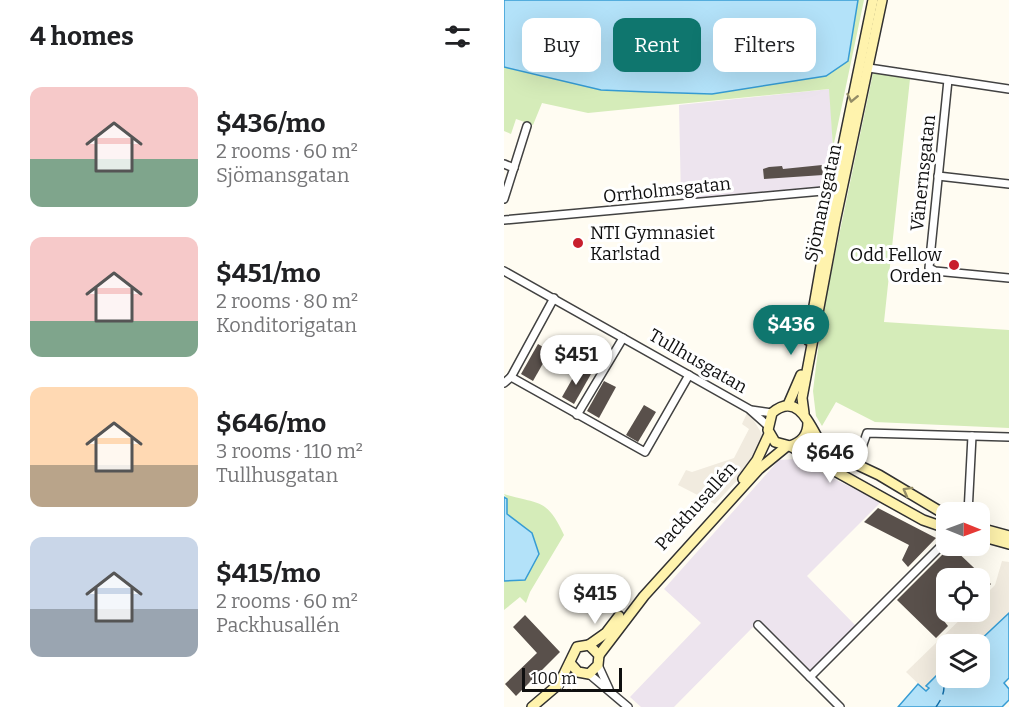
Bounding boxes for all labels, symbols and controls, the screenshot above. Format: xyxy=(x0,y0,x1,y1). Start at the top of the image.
chip: Buy xyxy=(522,18,601,72)
chip: Rent xyxy=(613,18,701,72)
chip: Filters xyxy=(713,18,816,72)
icon: filters xyxy=(441,20,474,53)
text: 4 homes xyxy=(30,21,134,52)
one-way arrow xyxy=(847,93,860,103)
text: $436/mo xyxy=(216,108,326,139)
icon: home xyxy=(78,111,150,183)
street label: Vänernsgatan xyxy=(906,113,940,232)
text: 2 rooms · 60 m² xyxy=(216,139,358,163)
street label: Sjömansgatan xyxy=(800,141,846,264)
text: Sjömansgatan xyxy=(216,163,349,187)
street label: Orrholmsgatan xyxy=(602,172,733,208)
place label: NTI Gymnasiet Karlstad xyxy=(590,222,716,265)
marker: NTI Gymnasiet Karlstad xyxy=(571,236,585,250)
place label: Odd Fellow Orden xyxy=(850,244,943,287)
text: $451/mo xyxy=(216,258,321,289)
marker: Odd Fellow Orden xyxy=(947,258,961,272)
icon: home xyxy=(78,261,150,333)
text: 2 rooms · 80 m² xyxy=(216,289,358,313)
pin: $436 xyxy=(755,305,827,356)
text: $436 xyxy=(767,312,815,336)
text: Konditorigatan xyxy=(216,313,357,337)
street label: Tullhusgatan xyxy=(645,324,752,398)
pin: $451 xyxy=(540,335,612,386)
text: $451 xyxy=(554,342,598,366)
text: $646/mo xyxy=(216,408,326,439)
icon: home xyxy=(78,411,150,483)
pin: $646 xyxy=(794,433,866,484)
text: 3 rooms · 110 m² xyxy=(216,439,363,463)
text: $646 xyxy=(806,440,854,464)
street label: Packhusallén xyxy=(651,457,742,555)
text: Tullhusgatan xyxy=(216,463,338,487)
one-way arrow xyxy=(903,486,913,498)
north arrow xyxy=(936,502,990,556)
map controls xyxy=(936,502,990,688)
text: $415/mo xyxy=(216,558,321,589)
icon: home xyxy=(78,561,150,633)
button: locate xyxy=(936,568,990,622)
pin: $415 xyxy=(559,574,631,625)
text: $415 xyxy=(573,581,617,605)
text: 2 rooms · 60 m² xyxy=(216,589,358,613)
text: Packhusallén xyxy=(216,613,340,637)
button: layers xyxy=(936,634,990,688)
scale bar xyxy=(522,665,622,692)
text: 100 m xyxy=(531,669,576,688)

